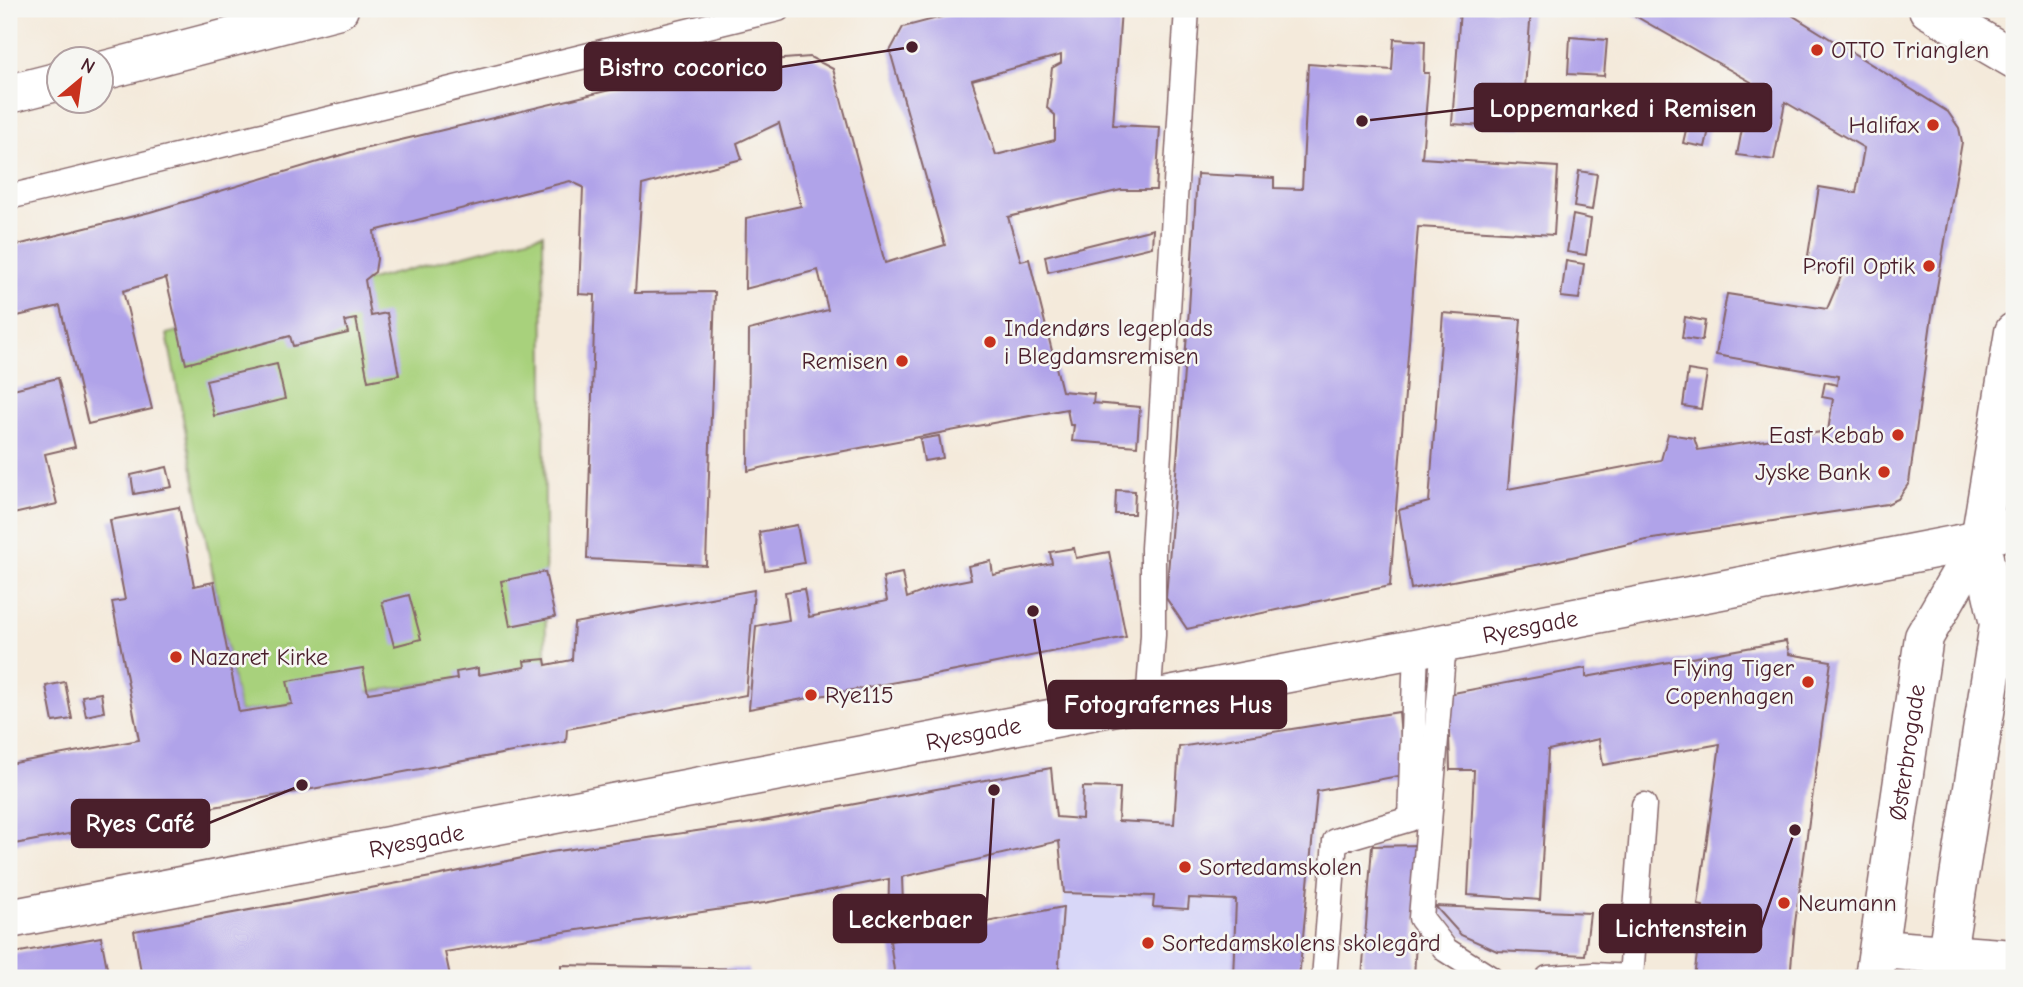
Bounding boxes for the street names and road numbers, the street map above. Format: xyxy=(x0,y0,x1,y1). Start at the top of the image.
street label: Ryesgade xyxy=(1480,604,1580,649)
street label: Østerbrogade xyxy=(1883,682,1931,822)
street label: Ryesgade xyxy=(923,711,1023,757)
street label: Ryesgade xyxy=(366,818,467,864)

